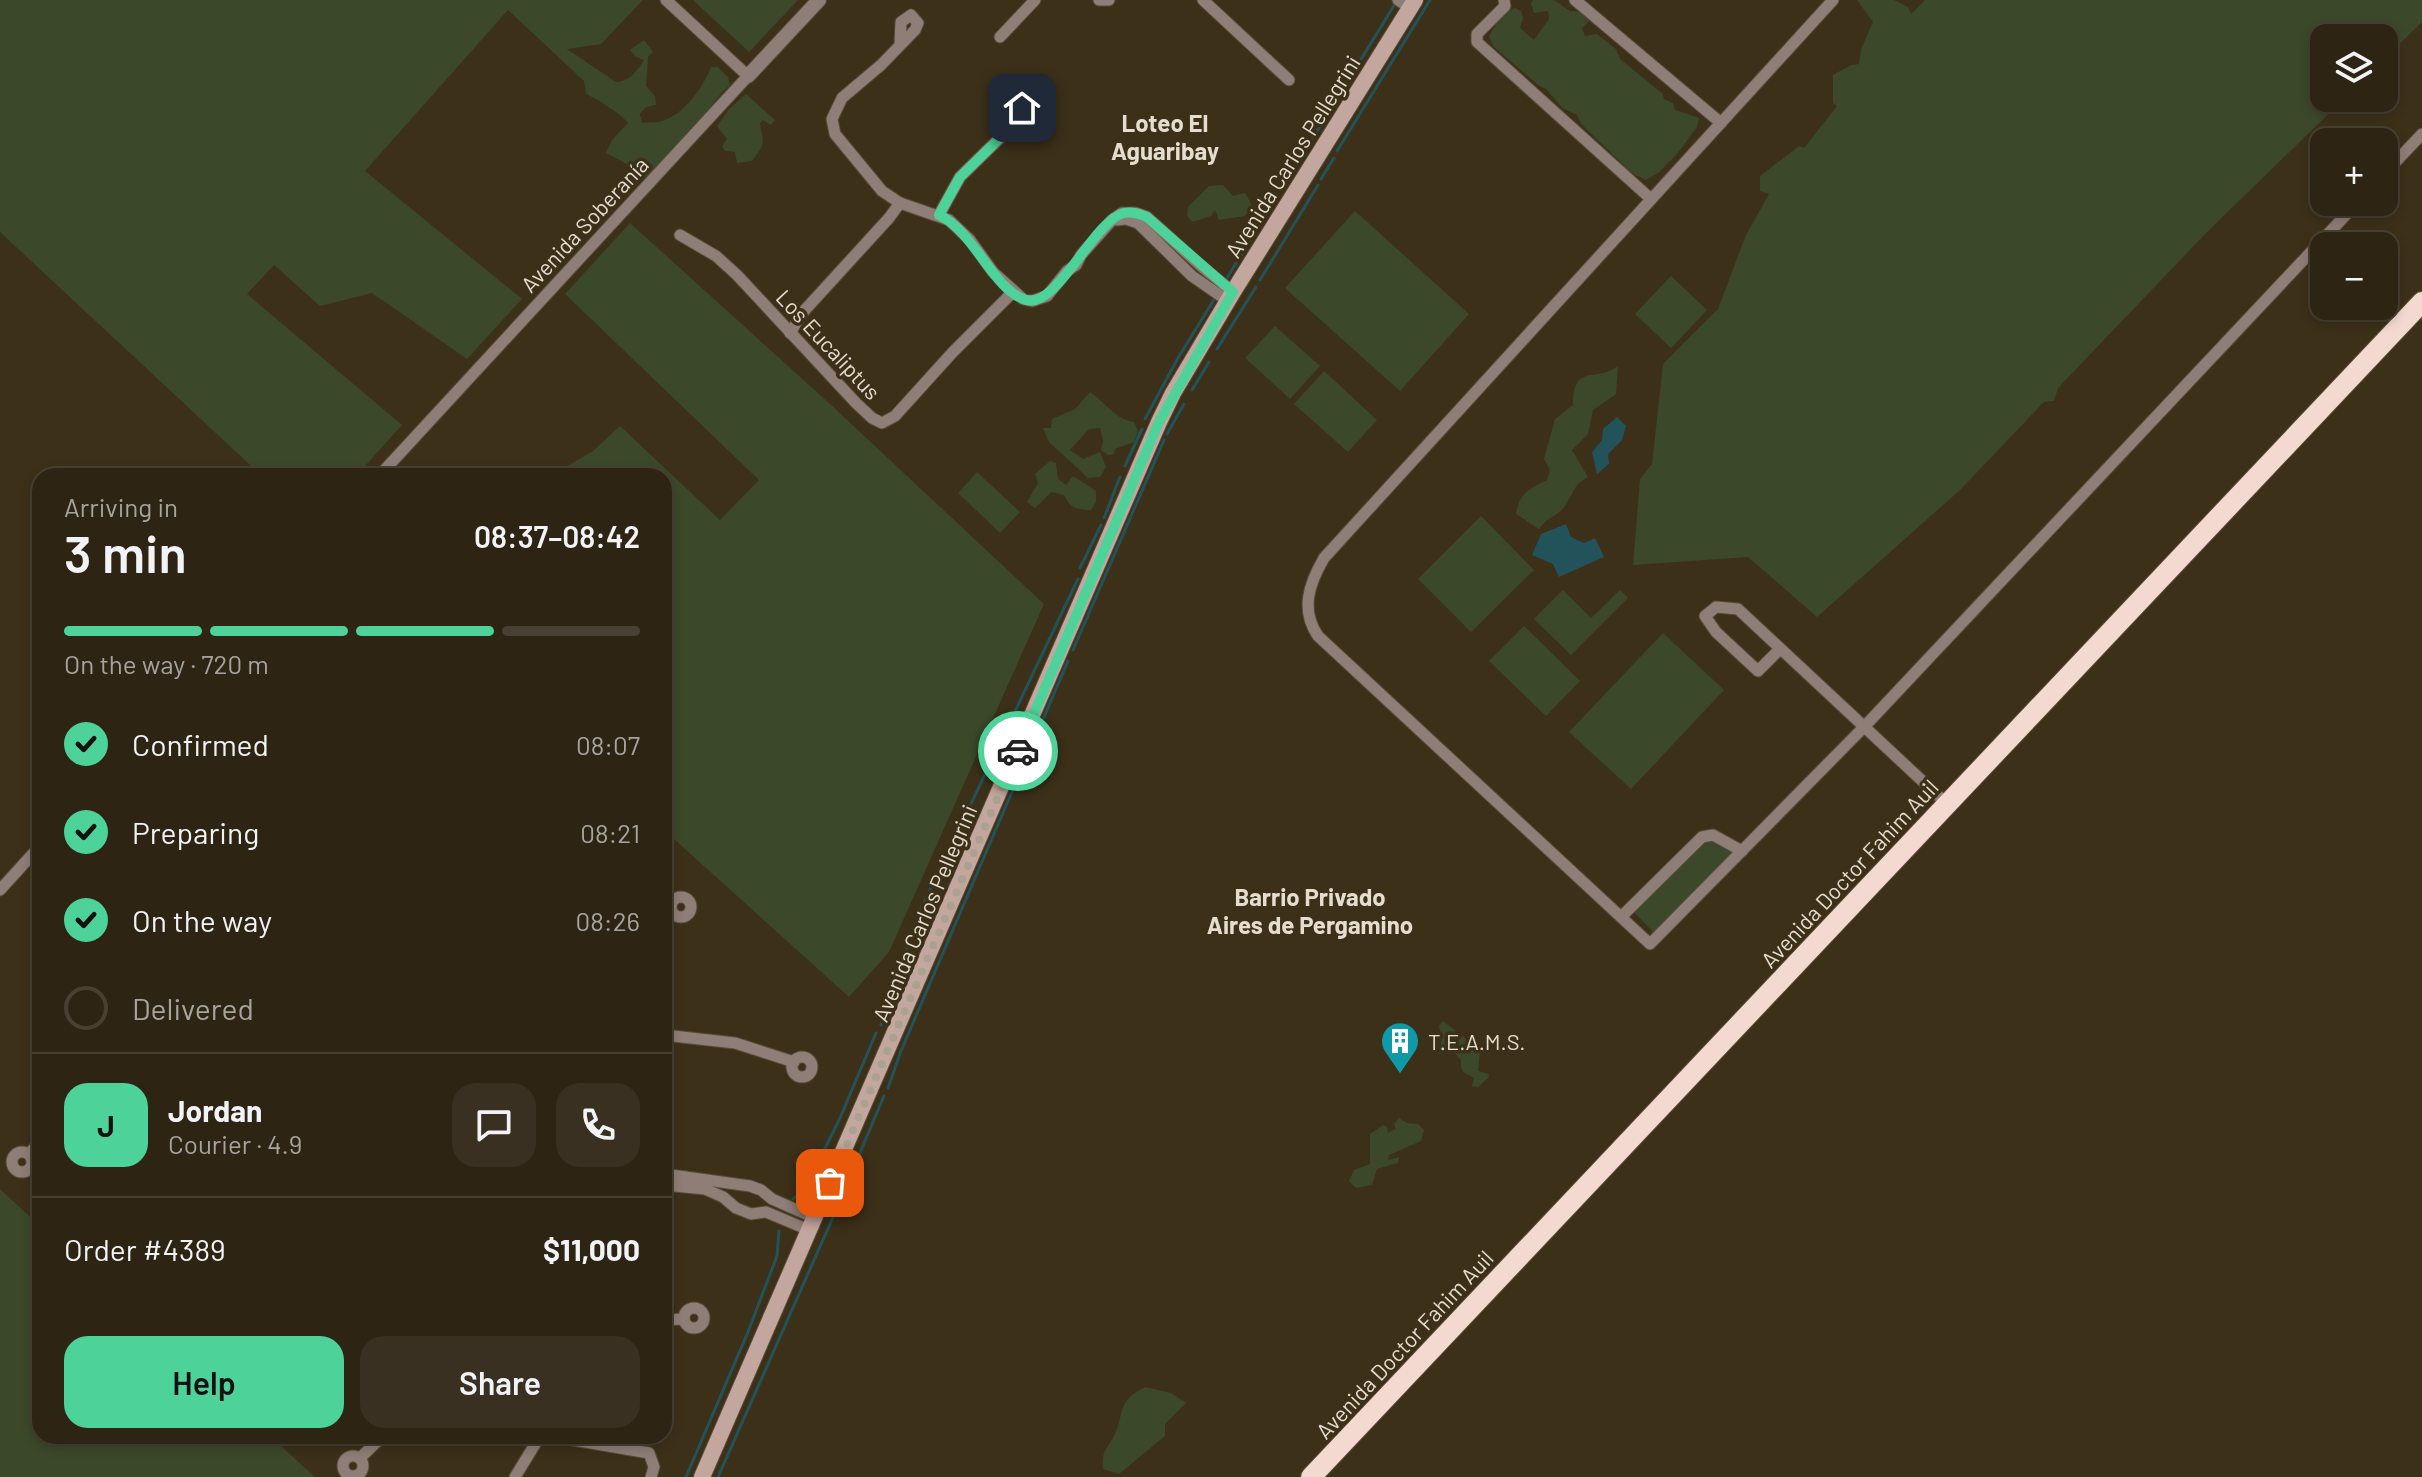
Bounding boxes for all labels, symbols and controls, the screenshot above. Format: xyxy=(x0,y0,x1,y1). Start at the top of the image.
map controls xyxy=(2310,24,2398,320)
button: layers xyxy=(2310,24,2398,112)
street label: Avenida Carlos Pellegrini xyxy=(1219,50,1365,262)
pin xyxy=(988,74,1056,142)
icon: home xyxy=(1000,86,1044,130)
district label: Loteo El Aguaribay xyxy=(1111,108,1219,165)
button: + xyxy=(2310,128,2398,216)
street label: Avenida Soberanía xyxy=(515,151,653,297)
button: − xyxy=(2310,232,2398,320)
street label: Los Eucaliptus xyxy=(772,284,886,404)
text: Arriving in xyxy=(64,491,178,522)
text: 08:37–08:42 xyxy=(474,518,640,554)
text: 3 min xyxy=(64,521,187,583)
text: On the way · 720 m xyxy=(64,648,269,679)
courier xyxy=(978,711,1058,791)
icon: check xyxy=(64,722,108,766)
text: Confirmed xyxy=(132,726,269,762)
text: 08:07 xyxy=(576,729,640,760)
icon: car xyxy=(996,729,1040,773)
street label: Avenida Doctor Fahim Auil xyxy=(1755,774,1943,972)
street label: Avenida Carlos Pellegrini xyxy=(866,801,982,1025)
icon: check xyxy=(64,810,108,854)
text: Preparing xyxy=(132,814,259,850)
text: 08:21 xyxy=(580,817,640,848)
district label: Barrio Privado Aires de Pergamino xyxy=(1207,882,1413,939)
icon: check xyxy=(64,898,108,942)
text: On the way xyxy=(132,902,272,938)
text: 08:26 xyxy=(576,905,640,936)
text: Delivered xyxy=(132,990,254,1026)
building icon: T.E.A.M.S. xyxy=(1379,1020,1421,1075)
place label: T.E.A.M.S. xyxy=(1428,1028,1525,1054)
button: chat xyxy=(452,1083,536,1167)
button: phone xyxy=(556,1083,640,1167)
text: Jordan xyxy=(168,1092,263,1128)
text: J xyxy=(97,1107,115,1143)
text: Courier · 4.9 xyxy=(168,1128,302,1159)
pin xyxy=(796,1149,864,1217)
icon: bag xyxy=(808,1161,852,1205)
text: Order #4389 xyxy=(64,1231,226,1267)
text: $11,000 xyxy=(543,1231,640,1267)
street label: Avenida Doctor Fahim Auil xyxy=(1310,1245,1498,1443)
button: Help xyxy=(64,1336,344,1428)
button: Share xyxy=(360,1336,640,1428)

